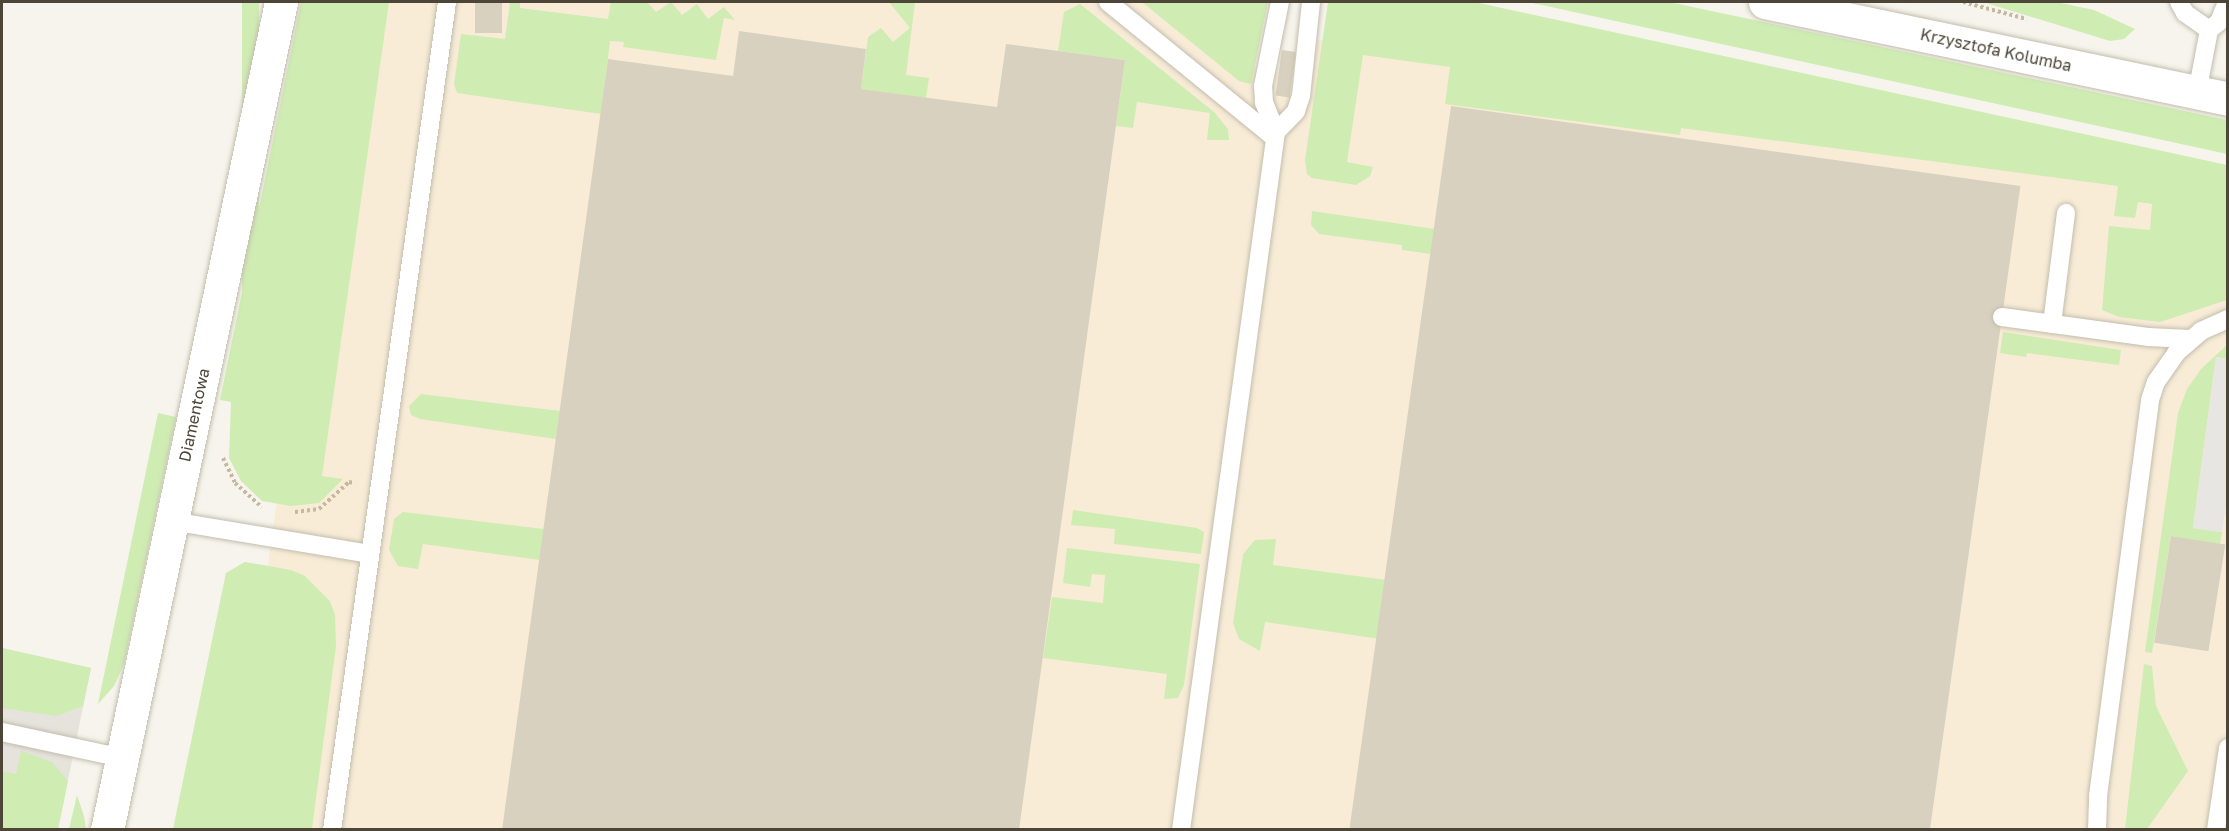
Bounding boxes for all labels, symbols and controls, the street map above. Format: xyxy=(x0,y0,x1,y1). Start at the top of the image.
street label: Krzysztofa Kolumba xyxy=(1919,25,2073,75)
street label: Diamentowa xyxy=(175,366,213,464)

